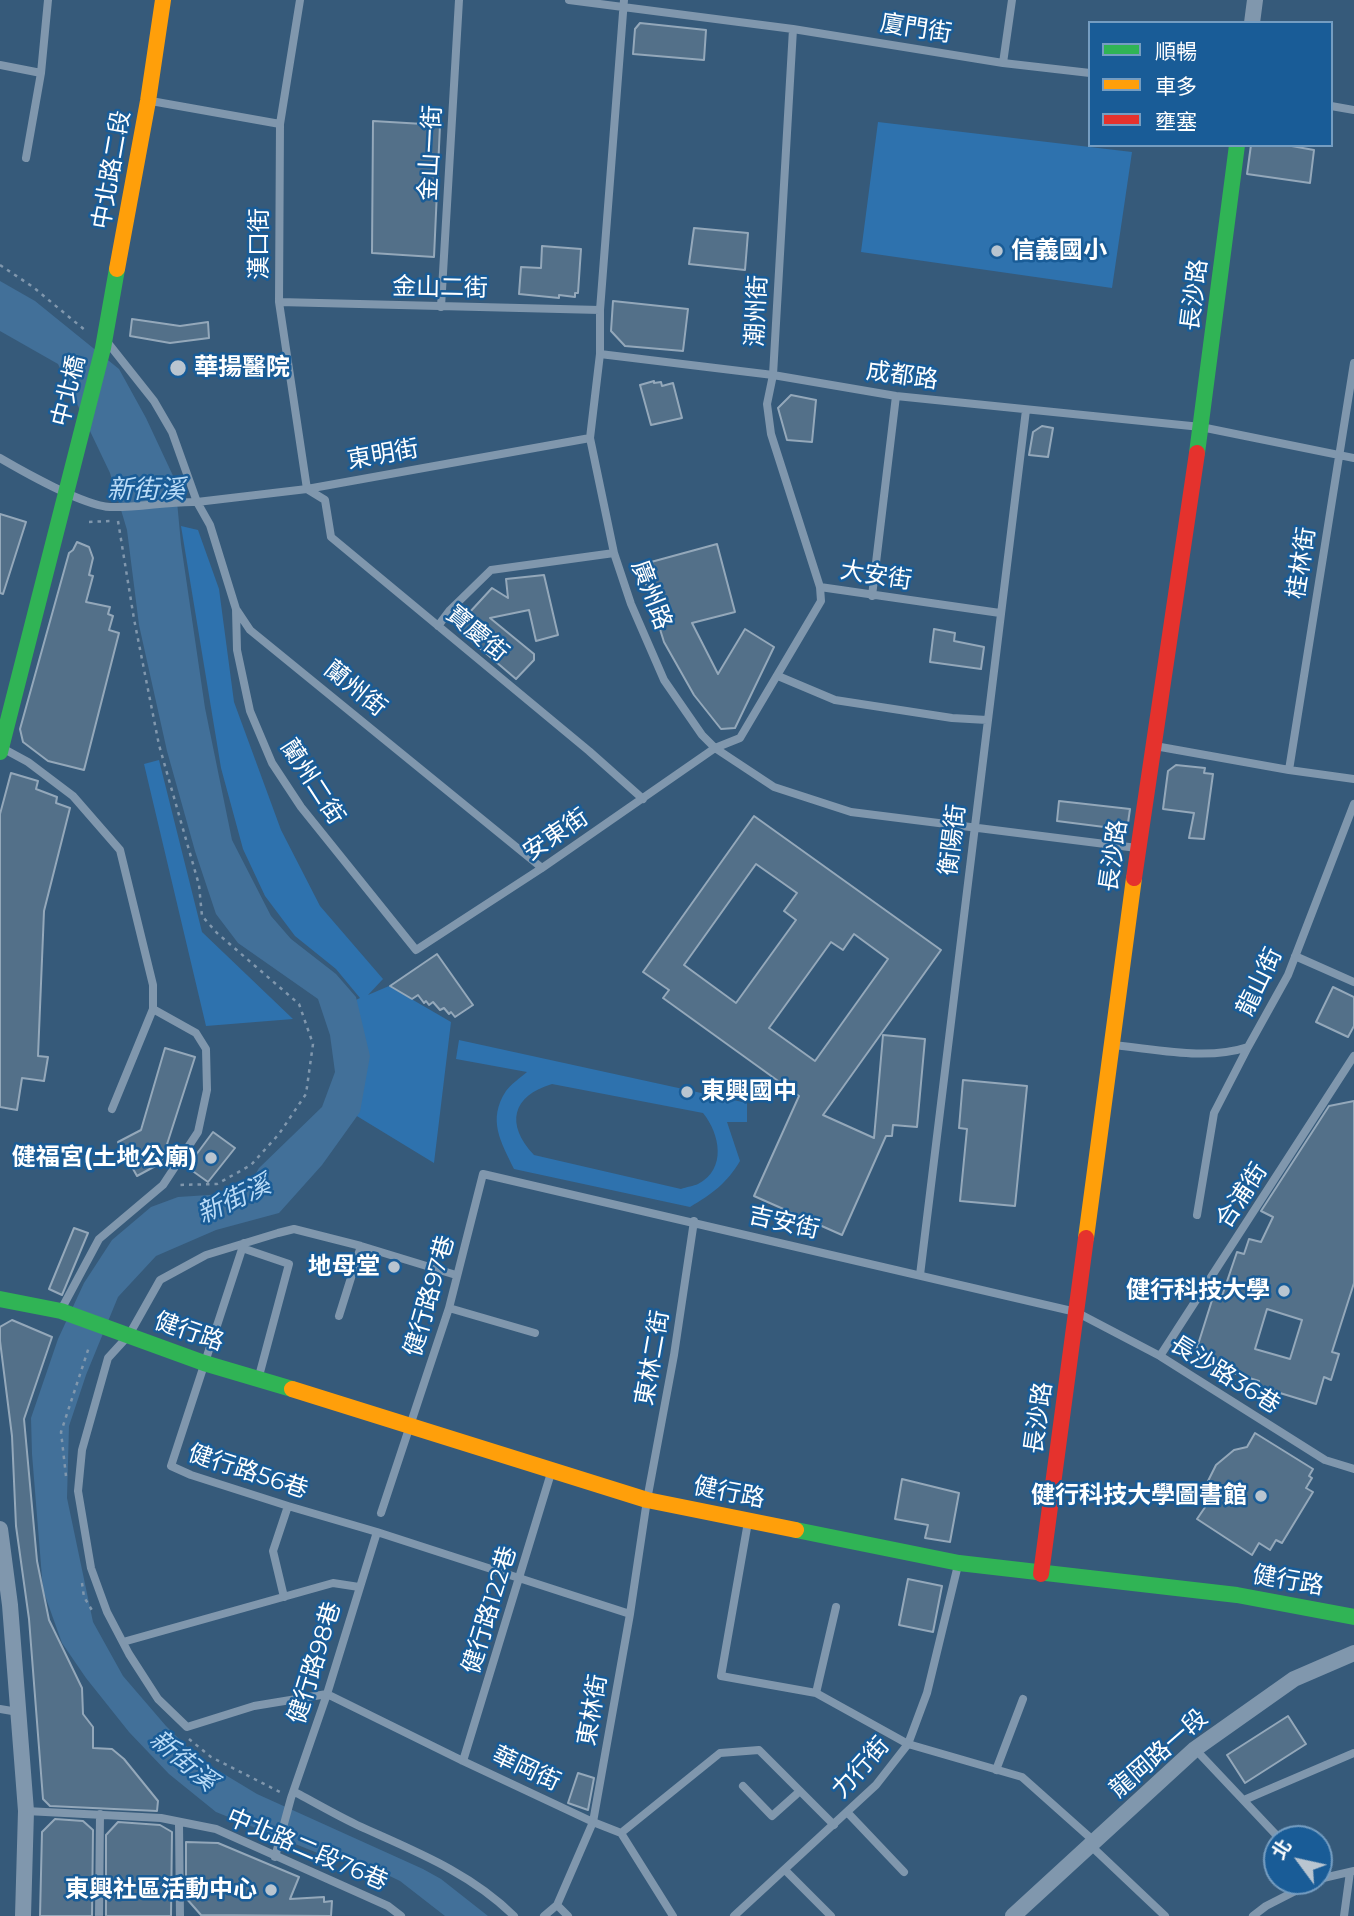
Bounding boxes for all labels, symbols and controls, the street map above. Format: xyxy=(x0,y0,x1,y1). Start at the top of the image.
street label: 廈門街 xyxy=(878,9,954,49)
legend xyxy=(1088,21,1333,147)
text: 順暢 xyxy=(1155,39,1197,64)
text: 車多 xyxy=(1155,74,1197,99)
street label: 金山一街 xyxy=(414,104,448,202)
street label: 中北路二段 xyxy=(87,108,137,232)
text: 壅塞 xyxy=(1155,109,1197,134)
street label: 漢口街 xyxy=(246,208,274,280)
place label: 信義國小 xyxy=(1011,237,1107,265)
marker: 信義國小 xyxy=(989,243,1005,259)
street label: 長沙路 xyxy=(1176,258,1214,332)
street label: 金山二街 xyxy=(392,273,488,303)
street label: 潮州街 xyxy=(741,274,773,348)
street label: 中北橋 xyxy=(46,353,92,429)
place label: 華揚醫院 xyxy=(194,354,290,382)
street label: 成都路 xyxy=(864,357,940,395)
marker: 華揚醫院 xyxy=(168,358,188,378)
street label: 東明街 xyxy=(345,435,421,475)
water label: 新街溪 xyxy=(107,474,185,506)
street label: 桂林街 xyxy=(1282,525,1322,601)
street label: 廣州路 xyxy=(625,556,677,634)
street label: 大安街 xyxy=(838,556,914,596)
street label: 寶慶街 xyxy=(440,600,514,668)
street label: 蘭州街 xyxy=(318,655,392,723)
street label: 蘭州二街 xyxy=(274,734,350,830)
street label: 安東街 xyxy=(518,803,594,867)
street label: 衡陽街 xyxy=(934,803,972,877)
street label: 長沙路 xyxy=(1095,818,1133,894)
street label: 龍山街 xyxy=(1231,943,1289,1021)
place label: 東興國中 xyxy=(701,1078,797,1106)
marker: 東興國中 xyxy=(679,1084,695,1100)
place label: 健福宮(土地公廟) xyxy=(12,1144,197,1172)
marker: 健福宮(土地公廟) xyxy=(203,1150,219,1166)
street label: 合浦街 xyxy=(1210,1158,1274,1234)
water label: 新街溪 xyxy=(192,1169,276,1231)
street label: 吉安街 xyxy=(746,1201,822,1245)
street label: 健行路97巷 xyxy=(399,1232,461,1360)
place label: 地母堂 xyxy=(308,1253,380,1281)
marker: 地母堂 xyxy=(386,1259,402,1275)
place label: 健行科技大學 xyxy=(1126,1277,1270,1305)
marker: 健行科技大學 xyxy=(1276,1283,1292,1299)
street label: 健行路 xyxy=(150,1307,228,1357)
street label: 東林二街 xyxy=(630,1308,676,1408)
street label: 長沙路36巷 xyxy=(1165,1330,1285,1420)
street label: 長沙路 xyxy=(1020,1380,1058,1456)
street label: 健行路56巷 xyxy=(184,1439,312,1505)
street label: 健行路 xyxy=(691,1472,767,1514)
place label: 健行科技大學圖書館 xyxy=(1031,1482,1247,1510)
marker: 健行科技大學圖書館 xyxy=(1253,1488,1269,1504)
street label: 健行路122巷 xyxy=(457,1543,523,1677)
street label: 健行路 xyxy=(1250,1561,1326,1601)
street label: 健行路98巷 xyxy=(283,1599,347,1727)
street label: 東林街 xyxy=(573,1672,613,1748)
street label: 龍岡路一段 xyxy=(1104,1704,1214,1804)
water label: 新街溪 xyxy=(143,1724,223,1798)
street label: 力行街 xyxy=(826,1732,896,1804)
street label: 華岡街 xyxy=(487,1741,565,1797)
street label: 中北路二段76巷 xyxy=(222,1803,392,1897)
north arrow xyxy=(1263,1825,1333,1895)
text: 北 xyxy=(1267,1835,1296,1864)
place label: 東興社區活動中心 xyxy=(65,1876,257,1904)
marker: 東興社區活動中心 xyxy=(263,1882,279,1898)

